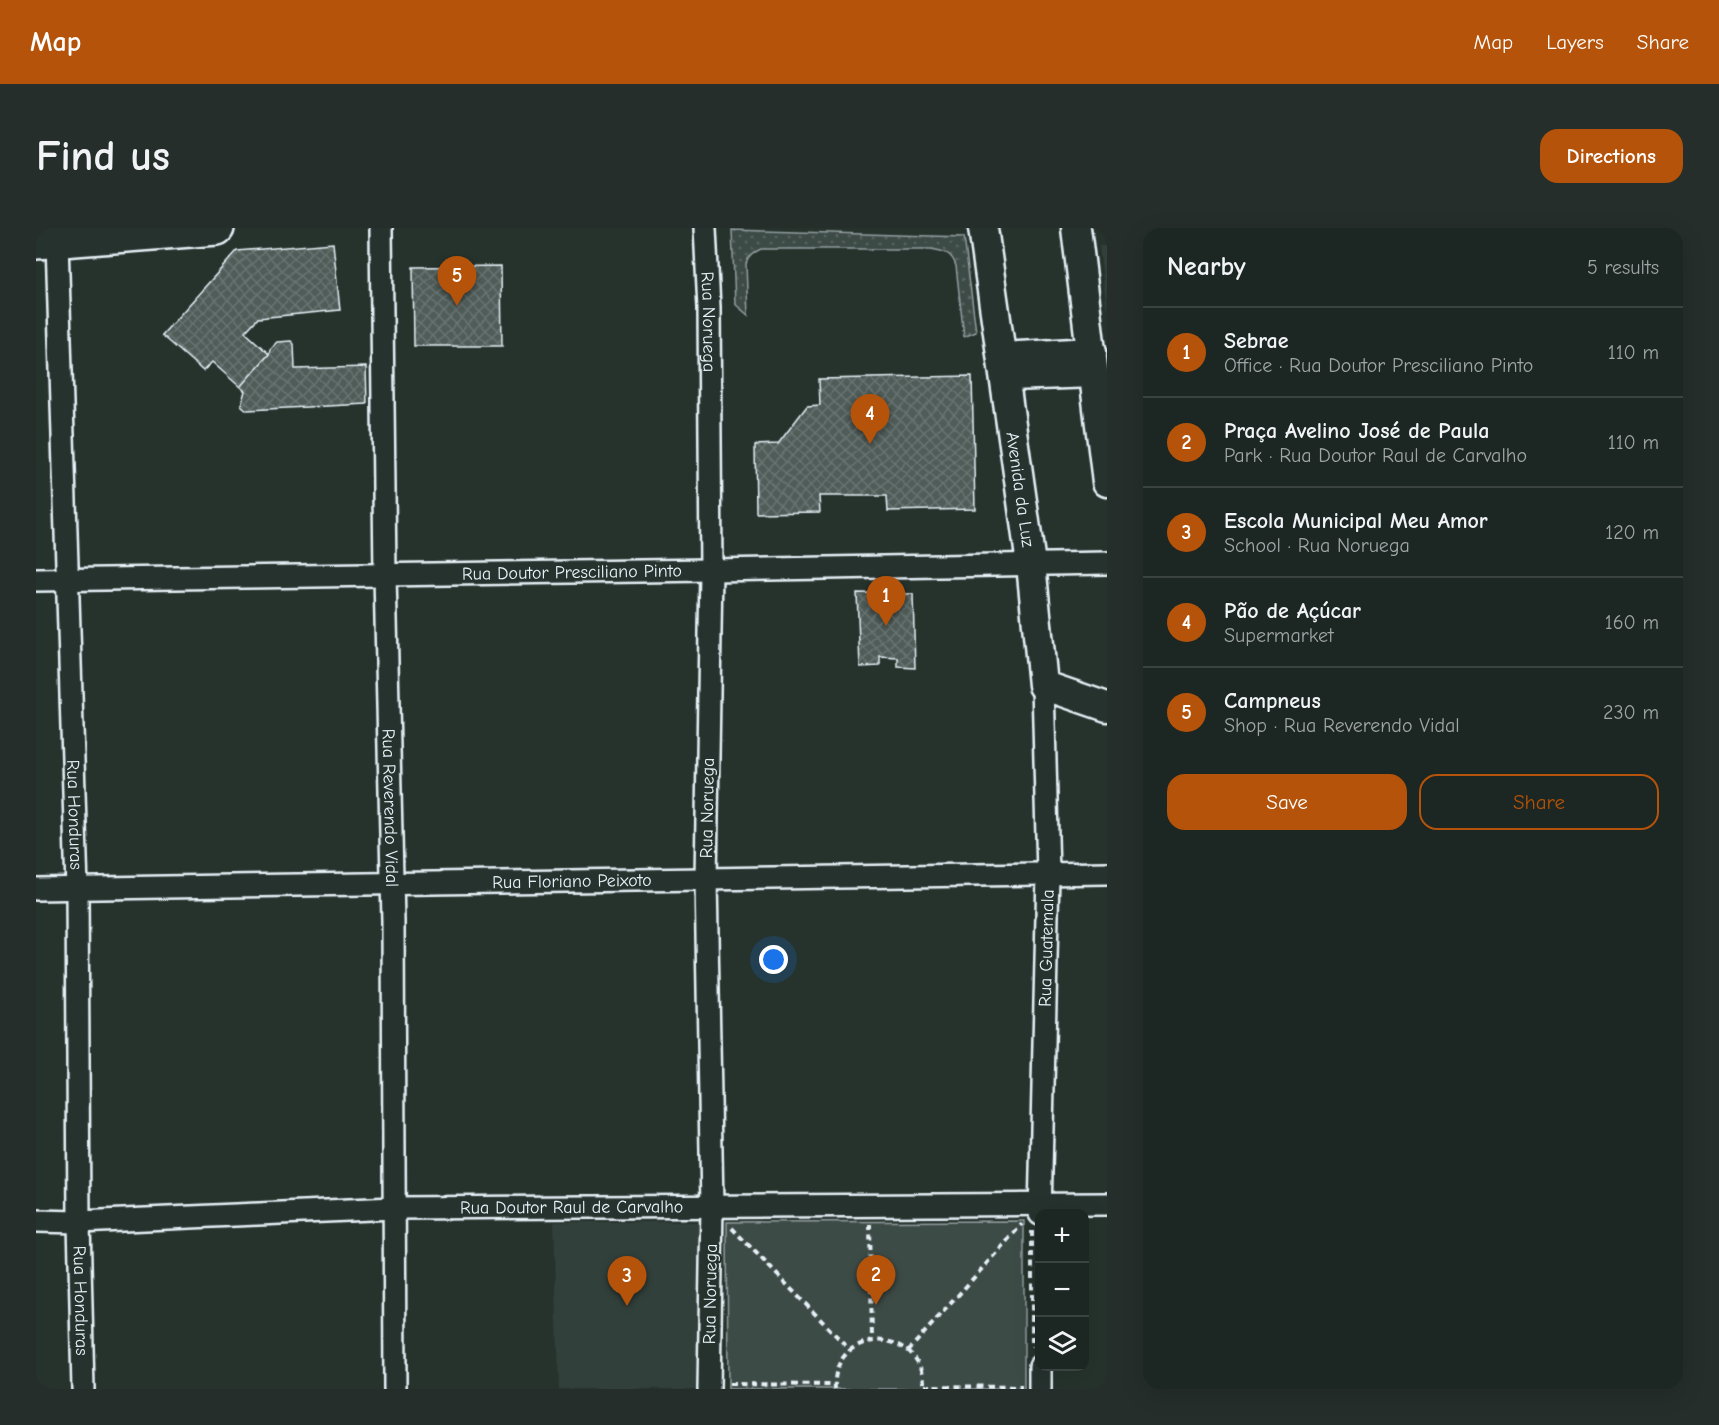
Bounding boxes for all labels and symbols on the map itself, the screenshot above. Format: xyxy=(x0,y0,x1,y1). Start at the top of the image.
pin: 5 xyxy=(438,256,476,306)
street label: Rua Noruega xyxy=(696,271,719,372)
pin: 4 xyxy=(850,394,890,444)
street label: Avenida da Luz xyxy=(1001,430,1038,549)
street label: Rua Doutor Presciliano Pinto xyxy=(462,560,682,585)
pin: 1 xyxy=(866,576,906,626)
street label: Rua Reverendo Vidal xyxy=(378,728,402,887)
street label: Rua Noruega xyxy=(696,757,719,859)
street label: Rua Honduras xyxy=(62,759,86,870)
street label: Rua Floriano Peixoto xyxy=(492,870,652,893)
street label: Rua Guatemala xyxy=(1035,889,1059,1007)
your location xyxy=(759,945,788,974)
street label: Rua Doutor Raul de Carvalho xyxy=(460,1196,683,1219)
street label: Rua Noruega xyxy=(699,1243,722,1345)
street label: Rua Honduras xyxy=(69,1245,92,1356)
pin: 3 xyxy=(608,1256,646,1306)
pin: 2 xyxy=(856,1256,896,1305)

